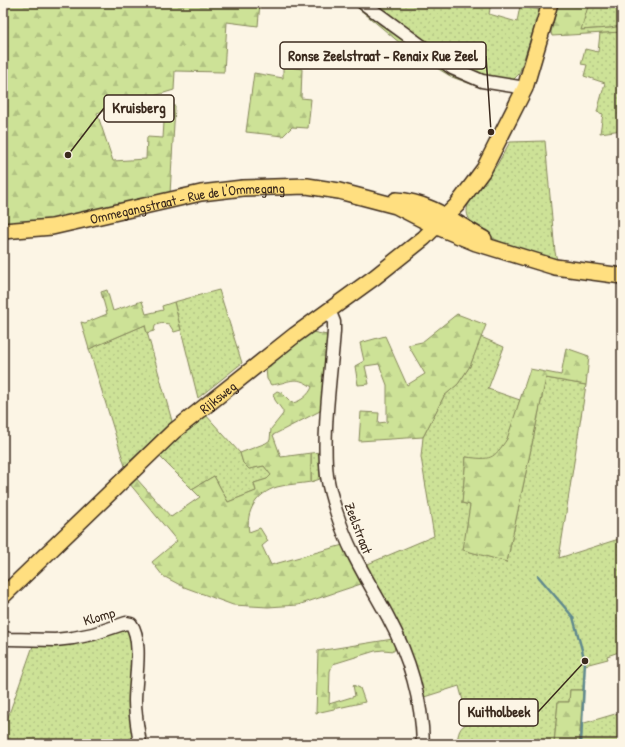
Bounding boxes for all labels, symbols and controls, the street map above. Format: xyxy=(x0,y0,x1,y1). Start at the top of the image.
callout: Ronse Zeelstraat - Renaix Rue Zeel xyxy=(280,42,486,69)
text: Ronse Zeelstraat - Renaix Rue Zeel xyxy=(288,45,479,66)
callout: Kruisberg xyxy=(104,95,174,122)
text: Kruisberg xyxy=(112,97,166,119)
street label: Ommegangstraat - Rue de l'Ommegang xyxy=(88,177,285,228)
street label: Rijksweg xyxy=(195,376,240,417)
street label: Zeelstraat xyxy=(341,500,377,556)
street label: Klomp xyxy=(81,602,117,631)
callout: Kuitholbeek xyxy=(459,699,538,726)
text: Kuitholbeek xyxy=(467,701,531,722)

